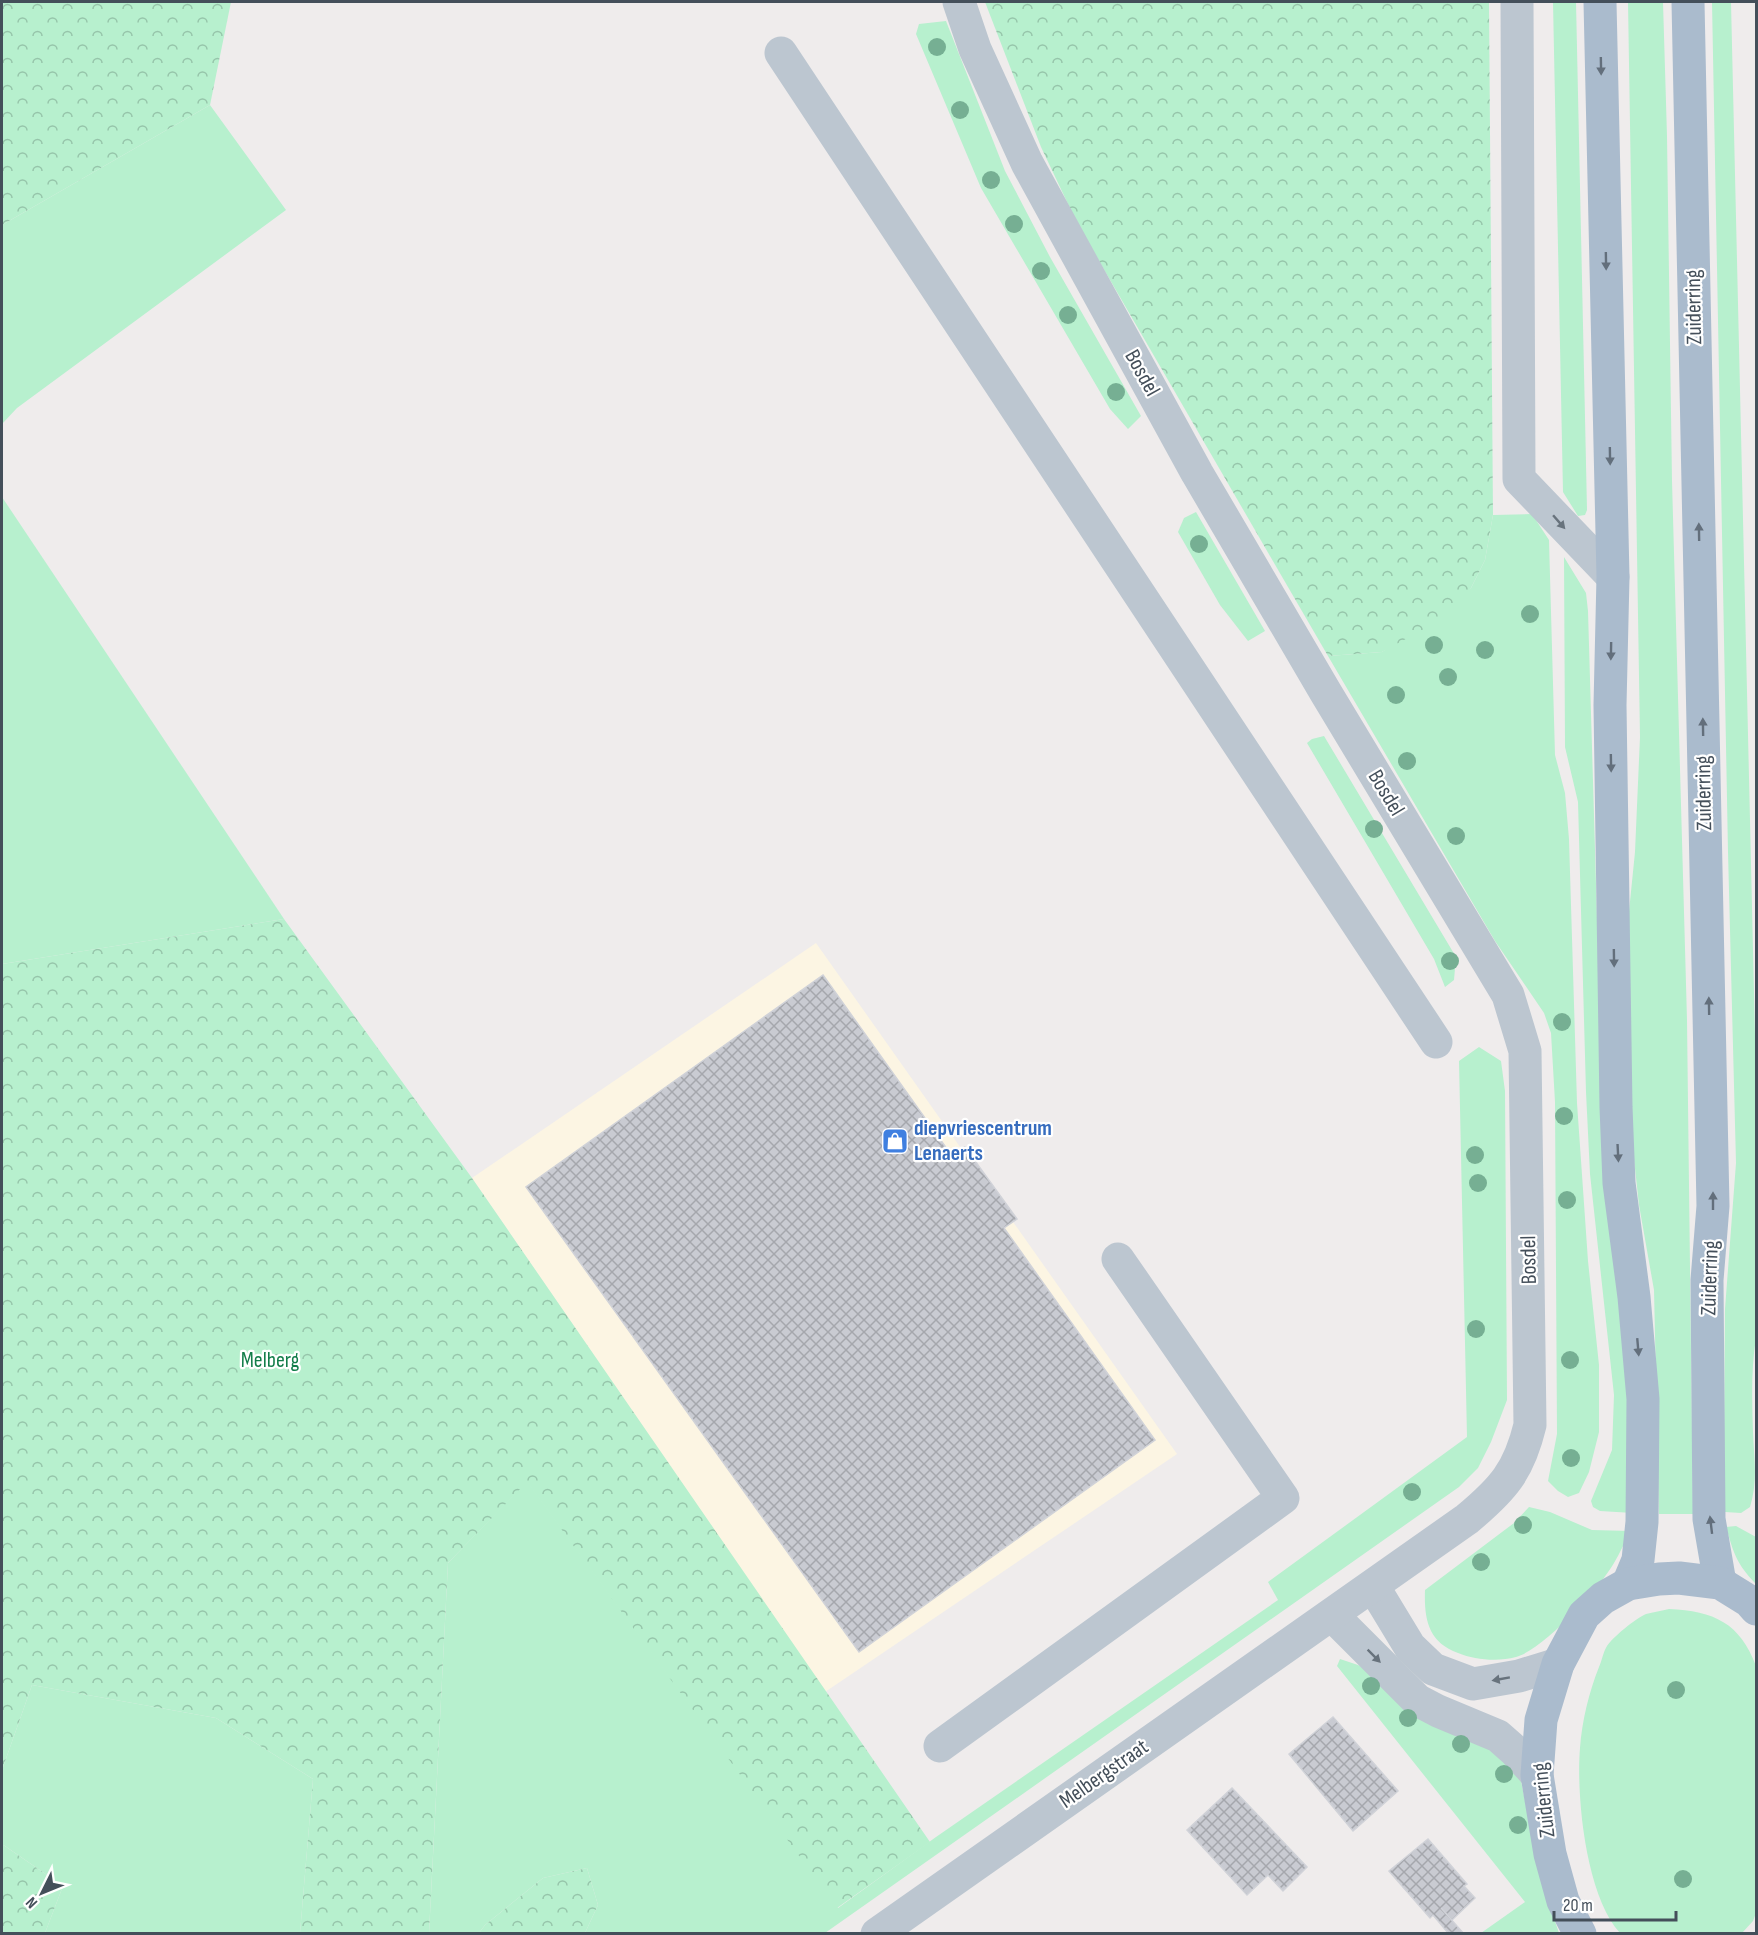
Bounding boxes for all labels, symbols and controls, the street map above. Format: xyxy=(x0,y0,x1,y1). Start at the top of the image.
one-way arrow xyxy=(1597,57,1606,76)
one-way arrow xyxy=(1601,251,1610,270)
street label: Zuiderring xyxy=(1680,269,1708,345)
street label: Bosdel xyxy=(1118,345,1166,401)
one-way arrow xyxy=(1605,446,1615,465)
one-way arrow xyxy=(1552,514,1566,529)
one-way arrow xyxy=(1694,523,1703,542)
one-way arrow xyxy=(1607,641,1616,660)
one-way arrow xyxy=(1698,718,1707,737)
one-way arrow xyxy=(1606,754,1616,773)
street label: Zuiderring xyxy=(1690,755,1718,831)
street label: Bosdel xyxy=(1362,765,1410,821)
one-way arrow xyxy=(1609,949,1618,968)
one-way arrow xyxy=(1704,997,1714,1016)
place label: diepvriescentrum Lenaerts xyxy=(914,1115,1052,1167)
shop icon: diepvriescentrum Lenaerts xyxy=(880,1126,910,1156)
one-way arrow xyxy=(1613,1144,1622,1163)
one-way arrow xyxy=(1708,1191,1718,1210)
street label: Bosdel xyxy=(1515,1235,1543,1285)
street label: Zuiderring xyxy=(1695,1240,1725,1316)
one-way arrow xyxy=(1633,1338,1643,1357)
park label: Melberg xyxy=(241,1347,299,1374)
one-way arrow xyxy=(1706,1515,1715,1534)
one-way arrow xyxy=(1367,1649,1381,1664)
one-way arrow xyxy=(1492,1675,1511,1684)
street label: Melbergstraat xyxy=(1054,1733,1154,1815)
street label: Zuiderring xyxy=(1527,1761,1561,1839)
north arrow xyxy=(12,1863,72,1923)
scale bar xyxy=(1554,1884,1676,1922)
text: N xyxy=(22,1893,42,1912)
text: 20 m xyxy=(1563,1895,1593,1916)

